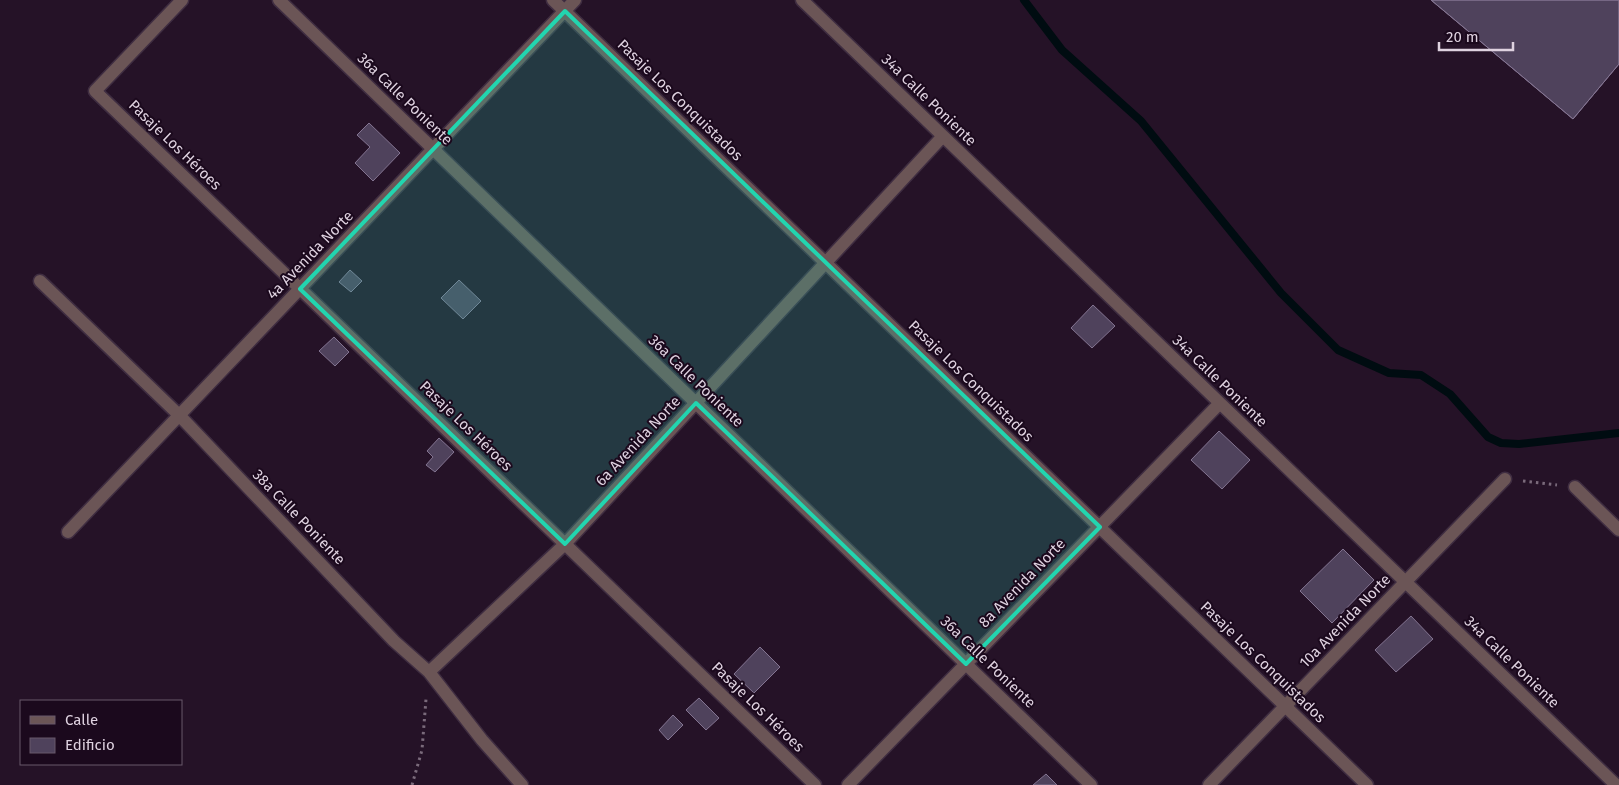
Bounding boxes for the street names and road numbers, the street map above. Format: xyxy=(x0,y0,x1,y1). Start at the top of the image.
street label: Pasaje Los Conquistados xyxy=(614,36,746,164)
street label: 36a Calle Poniente xyxy=(354,49,456,149)
street label: 34a Calle Poniente xyxy=(878,50,980,150)
street label: Pasaje Los Héroes xyxy=(125,96,225,194)
street label: 4a Avenida Norte xyxy=(263,207,357,303)
street label: Pasaje Los Conquistados xyxy=(905,317,1037,445)
street label: 36a Calle Poniente xyxy=(645,331,747,431)
street label: 34a Calle Poniente xyxy=(1169,331,1271,431)
street label: Pasaje Los Héroes xyxy=(416,377,516,475)
street label: 6a Avenida Norte xyxy=(592,392,684,490)
street label: 38a Calle Poniente xyxy=(249,466,349,568)
street label: 8a Avenida Norte xyxy=(975,535,1069,631)
street label: 10a Avenida Norte xyxy=(1296,570,1394,672)
street label: Pasaje Los Conquistados xyxy=(1197,598,1329,726)
street label: 36a Calle Poniente xyxy=(937,612,1039,712)
street label: 34a Calle Poniente xyxy=(1461,612,1563,712)
street label: Pasaje Los Héroes xyxy=(708,658,808,756)

